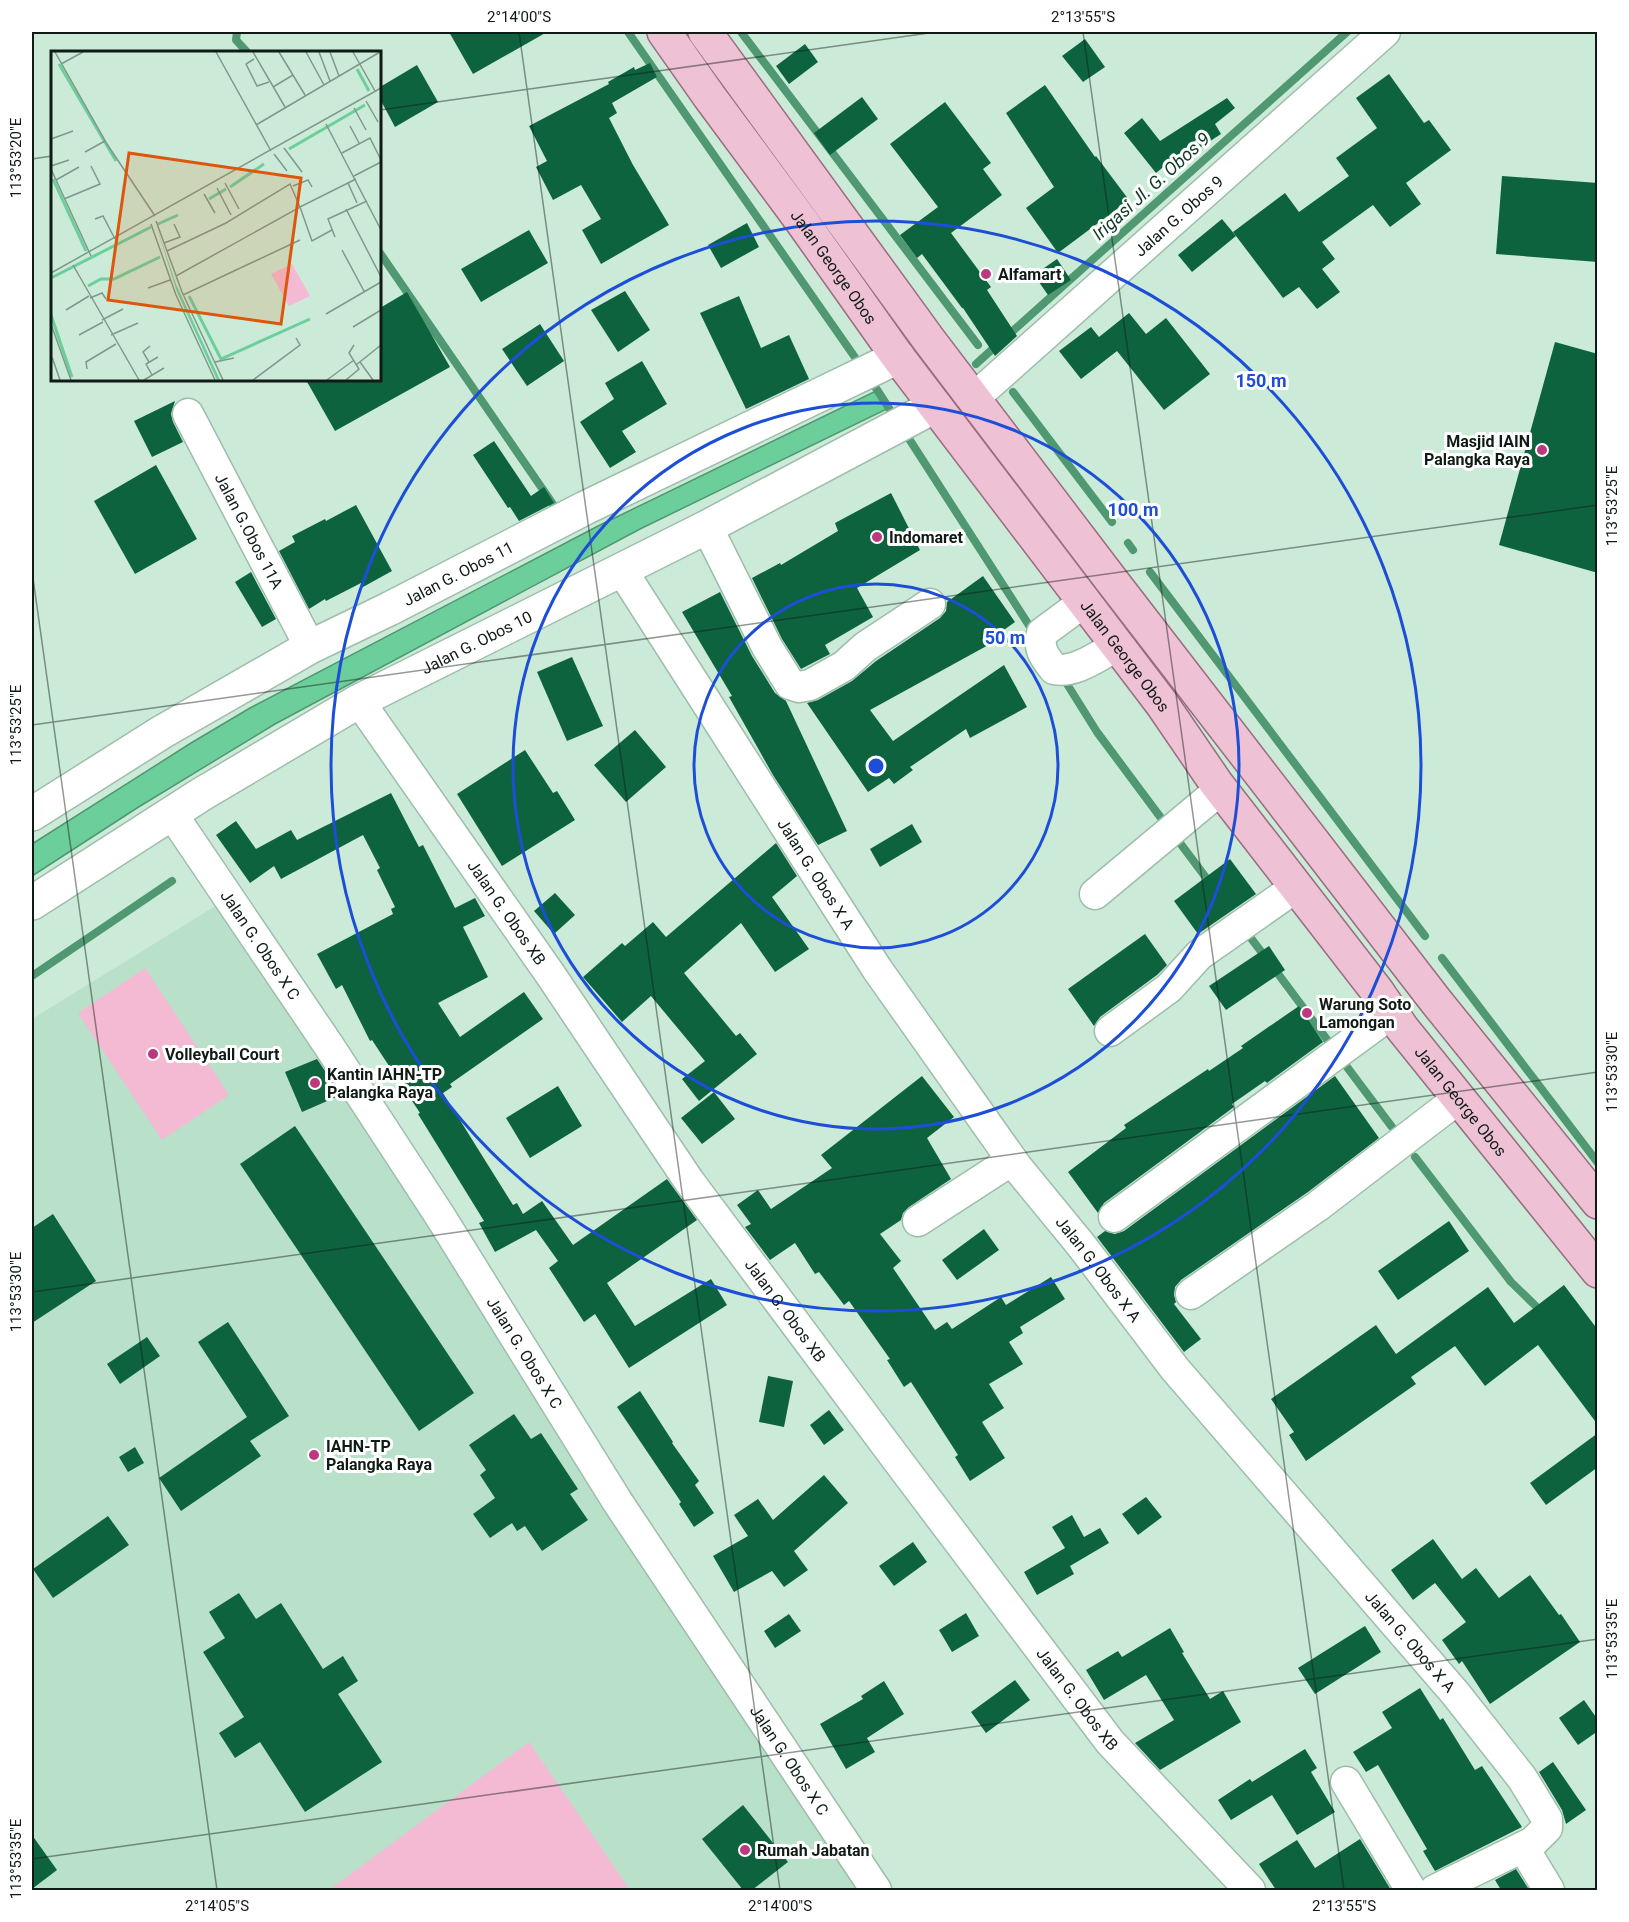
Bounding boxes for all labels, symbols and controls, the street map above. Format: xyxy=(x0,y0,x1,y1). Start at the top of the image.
text: 2°14'00"S xyxy=(487,8,551,26)
text: 2°13'55"S xyxy=(1051,8,1115,26)
inset map xyxy=(51,51,381,381)
text: 113°53'20"E xyxy=(7,117,25,198)
water label: Irigasi Jl. G. Obos 9 xyxy=(1088,128,1214,244)
street label: Jalan G. Obos 9 xyxy=(1130,171,1227,260)
street label: Jalan George Obos xyxy=(787,206,881,328)
place label: Alfamart xyxy=(998,265,1062,284)
marker: Alfamart xyxy=(979,267,993,281)
text: 150 m xyxy=(1235,370,1287,391)
place label: Masjid IAIN Palangka Raya xyxy=(1424,432,1530,469)
marker: Masjid IAIN Palangka Raya xyxy=(1535,443,1549,457)
text: 113°53'25"E xyxy=(1603,465,1621,546)
street label: Jalan G.Obos 11A xyxy=(211,470,288,592)
text: 100 m xyxy=(1107,499,1159,520)
place label: Indomaret xyxy=(889,528,963,547)
marker: Indomaret xyxy=(870,530,884,544)
street label: Jalan G. Obos 11 xyxy=(400,537,517,610)
street label: Jalan George Obos xyxy=(1077,596,1174,715)
street label: Jalan G. Obos 10 xyxy=(418,607,535,678)
text: 50 m xyxy=(985,627,1025,648)
text: 113°53'25"E xyxy=(7,684,25,765)
centre of rings xyxy=(866,756,886,776)
street label: Jalan G. Obos X A xyxy=(774,815,859,933)
street label: Jalan G. Obos XB xyxy=(464,856,550,968)
street label: Jalan G. Obos X C xyxy=(217,887,304,1003)
place label: Warung Soto Lamongan xyxy=(1319,995,1411,1032)
marker: Warung Soto Lamongan xyxy=(1300,1006,1314,1020)
text: 113°53'30"E xyxy=(1603,1031,1621,1112)
street label: Jalan George Obos xyxy=(1411,1043,1511,1160)
place label: Volleyball Court xyxy=(165,1045,280,1064)
marker: Volleyball Court xyxy=(146,1047,160,1061)
place label: Kantin IAHN-TP Palangka Raya xyxy=(327,1065,442,1102)
marker: Kantin IAHN-TP Palangka Raya xyxy=(308,1076,322,1090)
street label: Jalan G. Obos X A xyxy=(1052,1213,1145,1326)
text: 113°53'30"E xyxy=(7,1251,25,1332)
street label: Jalan G. Obos XB xyxy=(741,1255,830,1366)
street label: Jalan G. Obos X C xyxy=(483,1293,567,1412)
place label: IAHN-TP Palangka Raya xyxy=(326,1437,432,1474)
marker: IAHN-TP Palangka Raya xyxy=(307,1448,321,1462)
street label: Jalan G. Obos X A xyxy=(1361,1587,1460,1696)
text: 113°53'35"E xyxy=(1603,1598,1621,1679)
street label: Jalan G. Obos XB xyxy=(1033,1644,1122,1754)
street label: Jalan G. Obos X C xyxy=(746,1702,833,1819)
text: 113°53'35"E xyxy=(7,1818,25,1899)
place label: Rumah Jabatan xyxy=(757,1841,870,1860)
marker: Rumah Jabatan xyxy=(738,1843,752,1857)
text: 2°14'05"S xyxy=(185,1897,249,1915)
text: 2°14'00"S xyxy=(748,1897,812,1915)
text: 2°13'55"S xyxy=(1312,1897,1376,1915)

